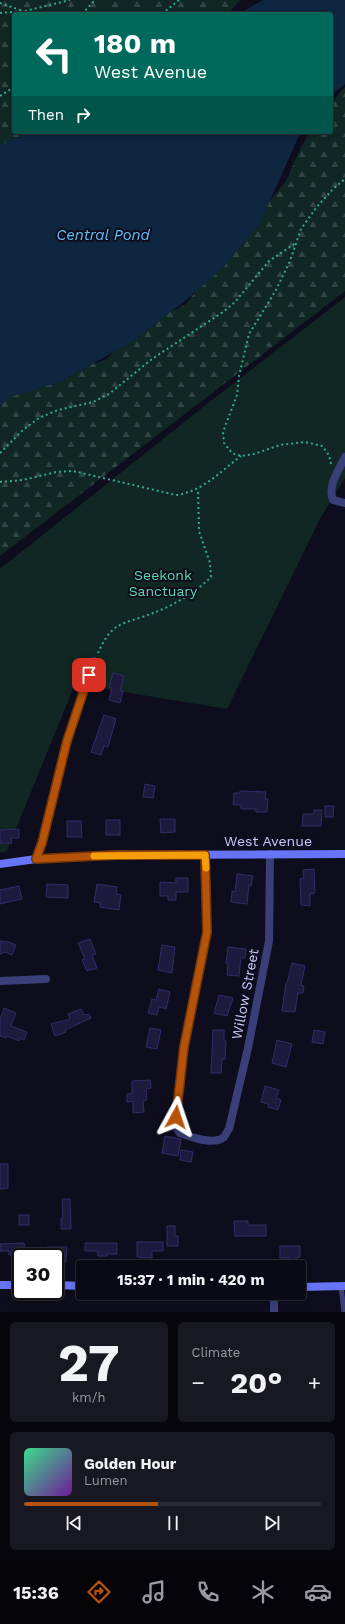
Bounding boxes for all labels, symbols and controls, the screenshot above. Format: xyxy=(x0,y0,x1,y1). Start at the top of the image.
text: 180 m xyxy=(94,27,176,60)
icon: left xyxy=(28,28,80,80)
text: West Avenue xyxy=(94,61,207,82)
icon: right xyxy=(72,104,94,126)
text: Then xyxy=(28,106,64,124)
water label: Central Pond xyxy=(56,226,151,244)
park label: Seekonk Sanctuary xyxy=(129,567,198,599)
pin xyxy=(72,658,106,692)
icon: arrive xyxy=(78,664,100,686)
street label: West Avenue xyxy=(224,833,312,849)
street label: Willow Street xyxy=(228,947,262,1041)
position arrow xyxy=(155,1096,197,1138)
speed limit sign: 30 xyxy=(12,1248,64,1300)
text: 15:37 · 1 min · 420 m xyxy=(117,1271,265,1289)
text: 27 xyxy=(58,1333,120,1394)
text: Climate xyxy=(192,1345,240,1360)
text: 20° xyxy=(230,1365,282,1400)
text: − xyxy=(192,1370,205,1395)
text: + xyxy=(308,1370,321,1395)
text: km/h xyxy=(72,1390,106,1405)
text: Golden Hour xyxy=(84,1455,176,1473)
text: Lumen xyxy=(84,1473,128,1488)
icon: previous xyxy=(63,1512,85,1534)
icon: pause xyxy=(162,1512,184,1534)
icon: next xyxy=(261,1512,283,1534)
icon: directions xyxy=(85,1578,113,1606)
icon: music xyxy=(140,1578,168,1606)
icon: phone xyxy=(194,1578,222,1606)
icon: climate xyxy=(249,1578,277,1606)
icon: car xyxy=(304,1578,332,1606)
text: 15:36 xyxy=(13,1582,59,1603)

